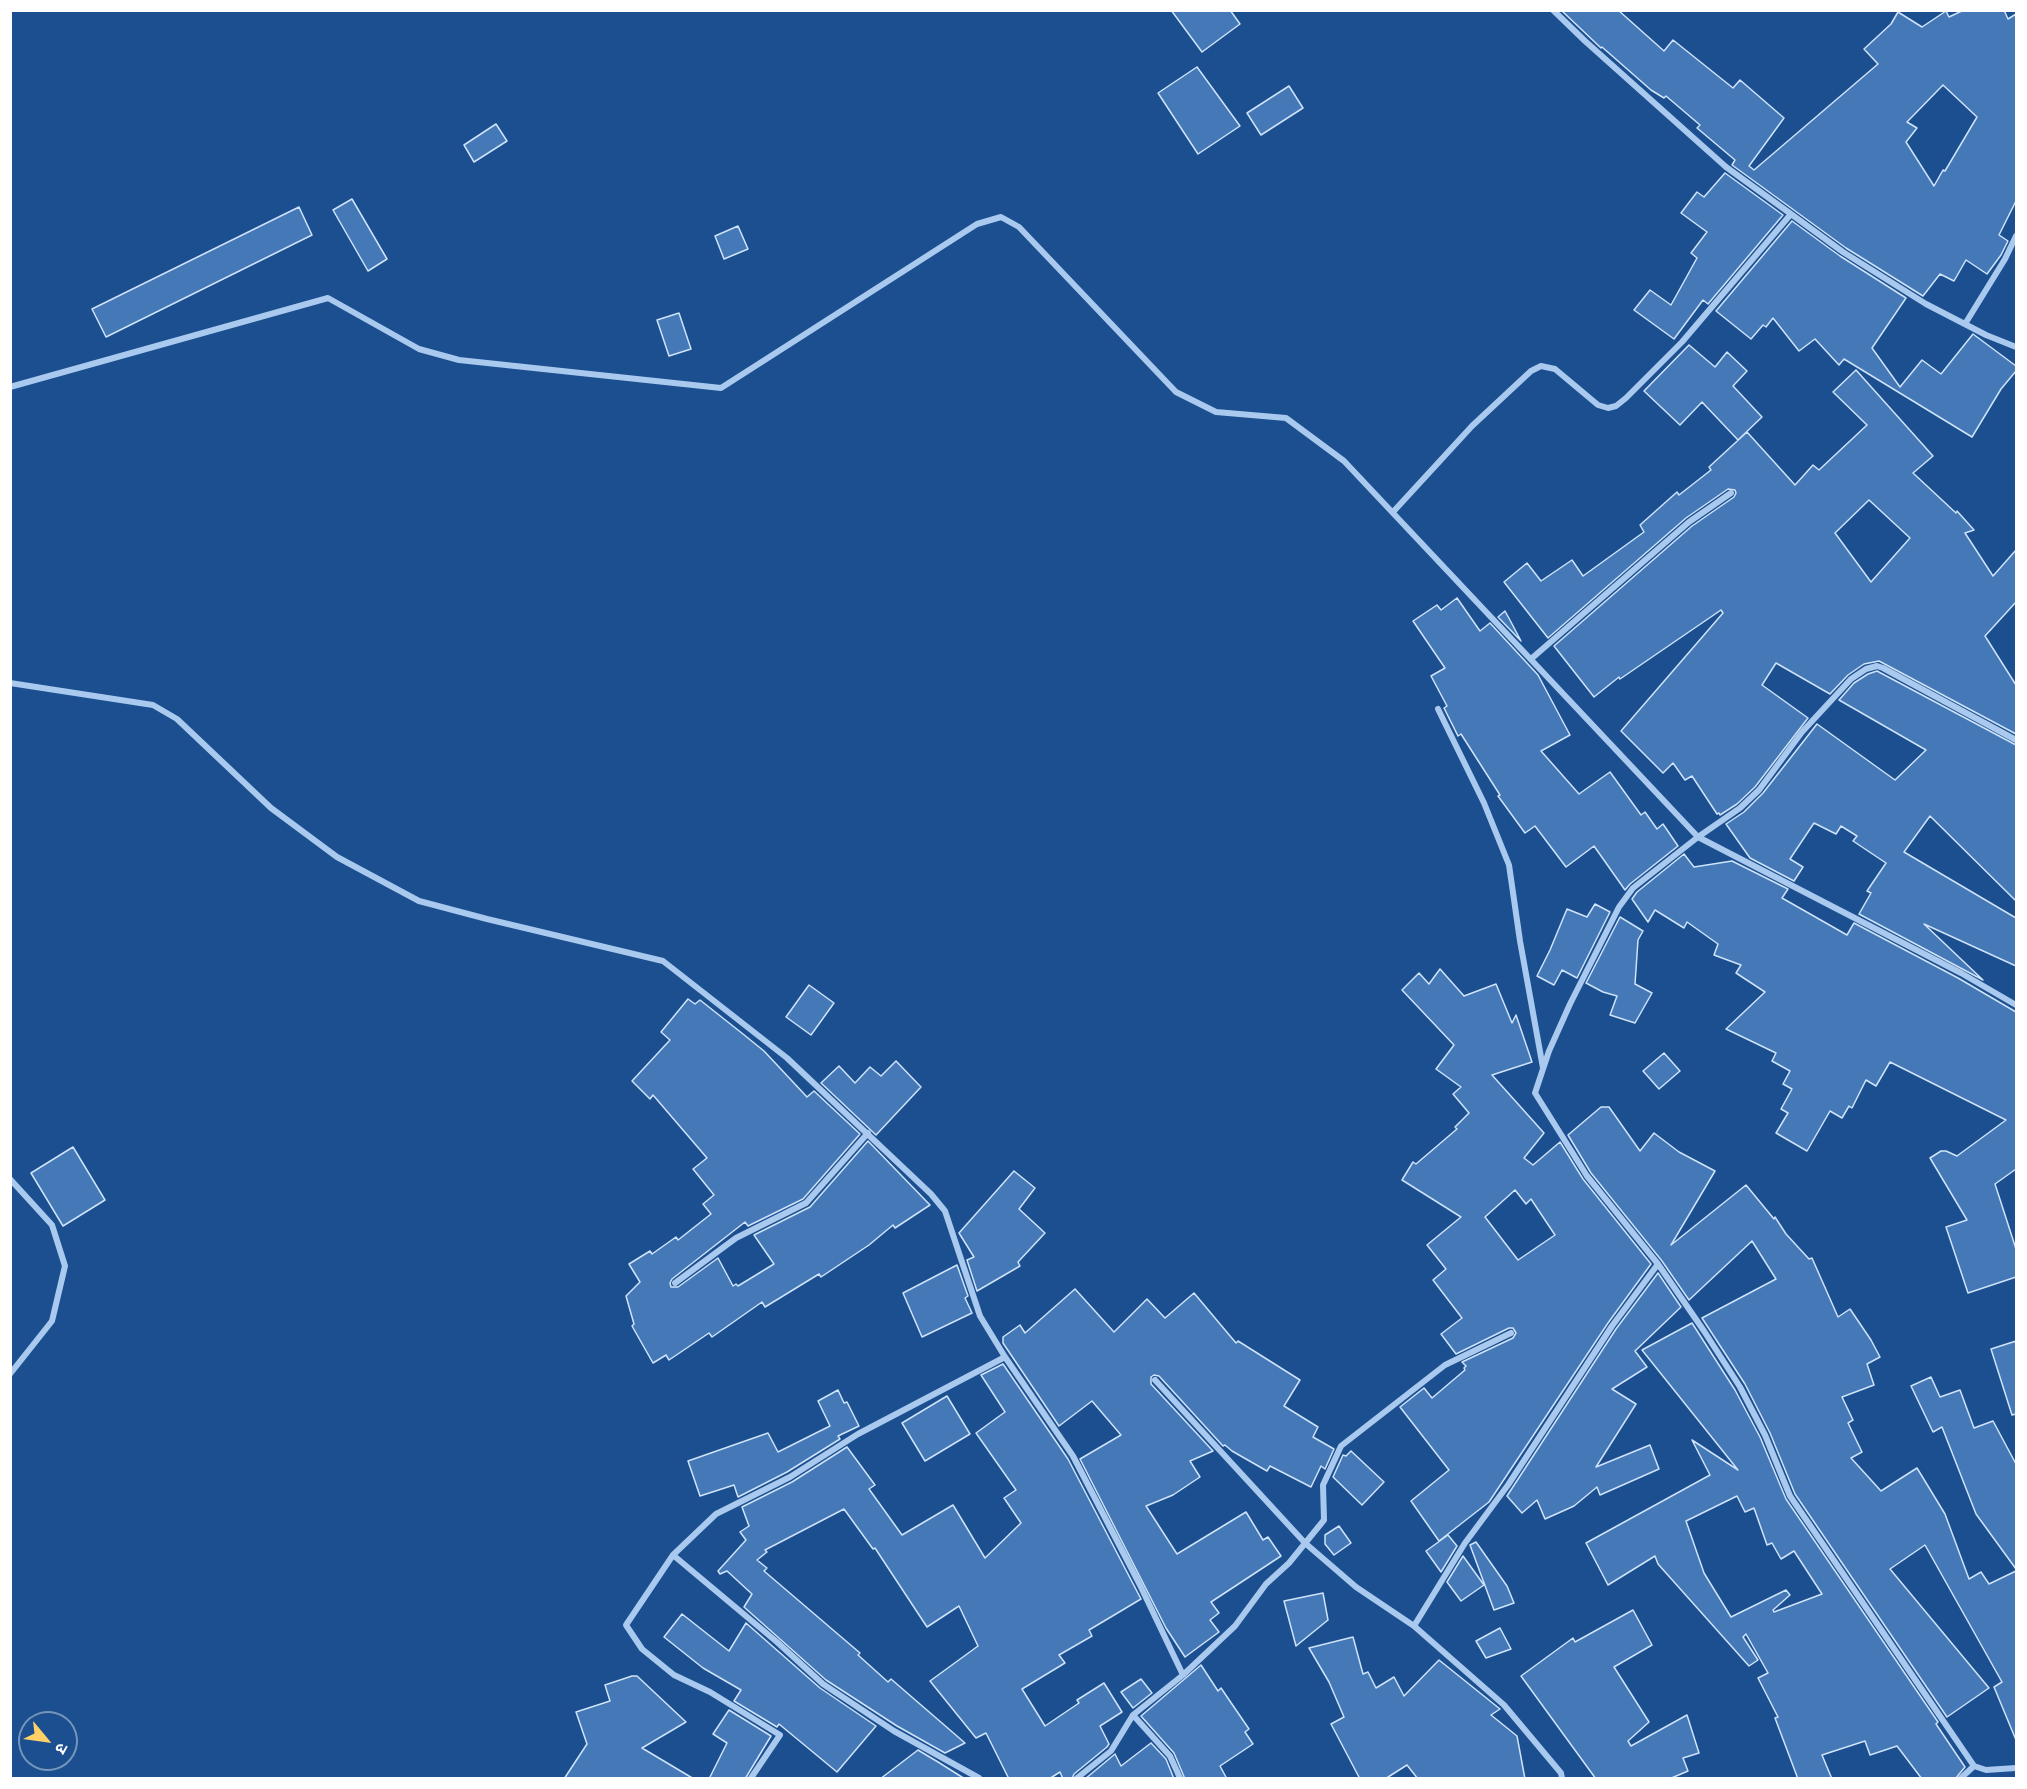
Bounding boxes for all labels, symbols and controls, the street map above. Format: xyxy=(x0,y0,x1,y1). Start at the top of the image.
north arrow xyxy=(18,1711,78,1771)
text: उ xyxy=(52,1740,73,1758)

